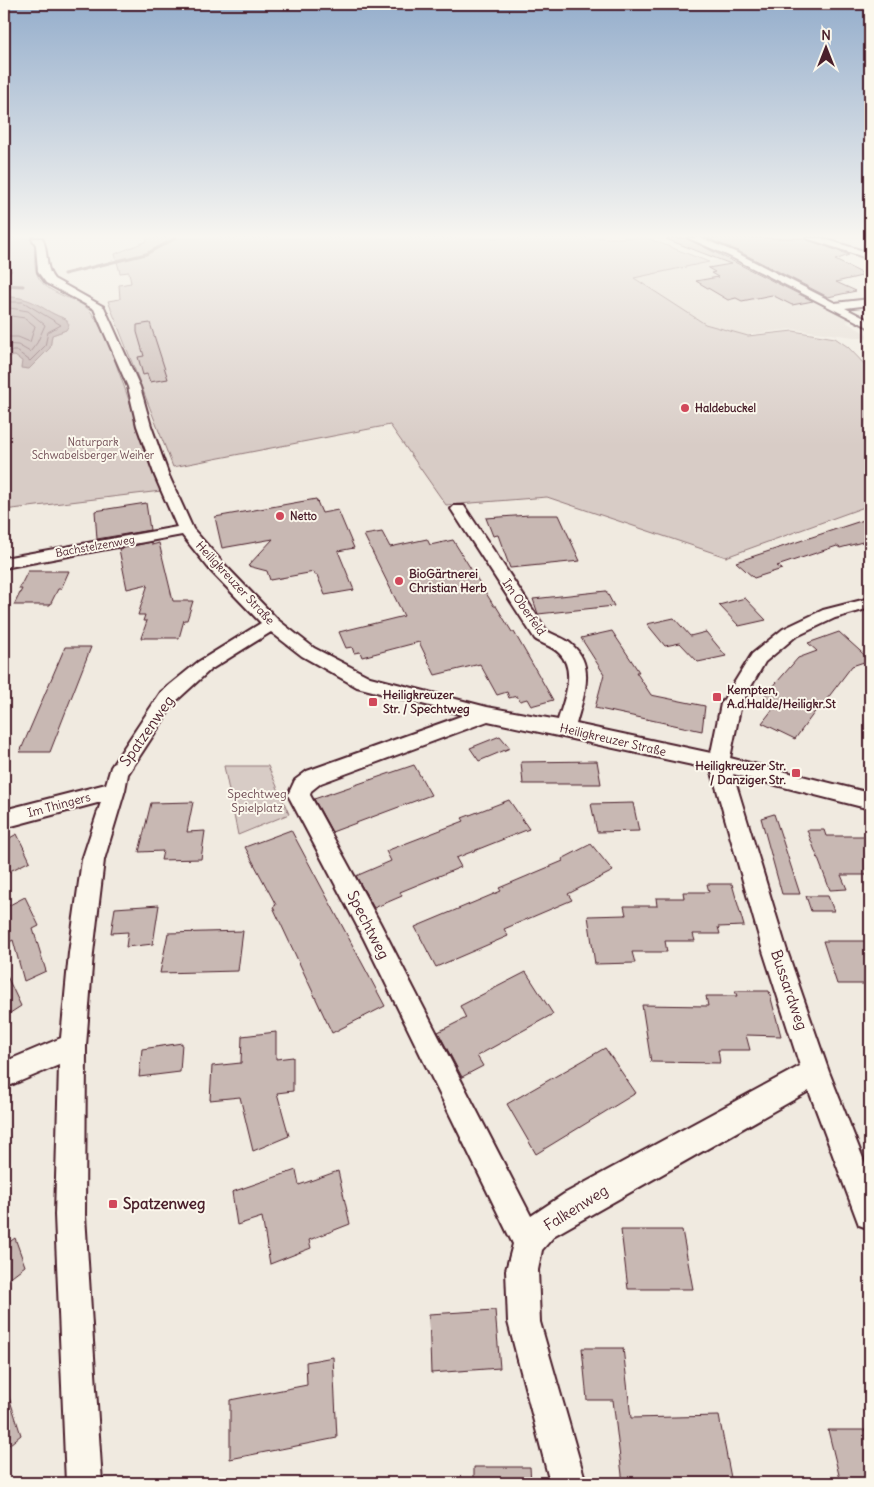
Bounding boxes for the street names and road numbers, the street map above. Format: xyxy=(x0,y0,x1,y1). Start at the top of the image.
street label: Bachstelzenweg xyxy=(54,532,136,560)
street label: Heiligkreuzer Straße xyxy=(193,538,278,628)
street label: Im Oberfeld xyxy=(499,576,549,638)
street label: Spatzenweg xyxy=(115,692,178,770)
street label: Heiligkreuzer Straße xyxy=(558,720,668,759)
street label: Im Thingers xyxy=(26,789,92,820)
street label: Spechtweg xyxy=(343,887,394,962)
street label: Bussardweg xyxy=(767,947,812,1033)
street label: Falkenweg xyxy=(540,1180,611,1235)

